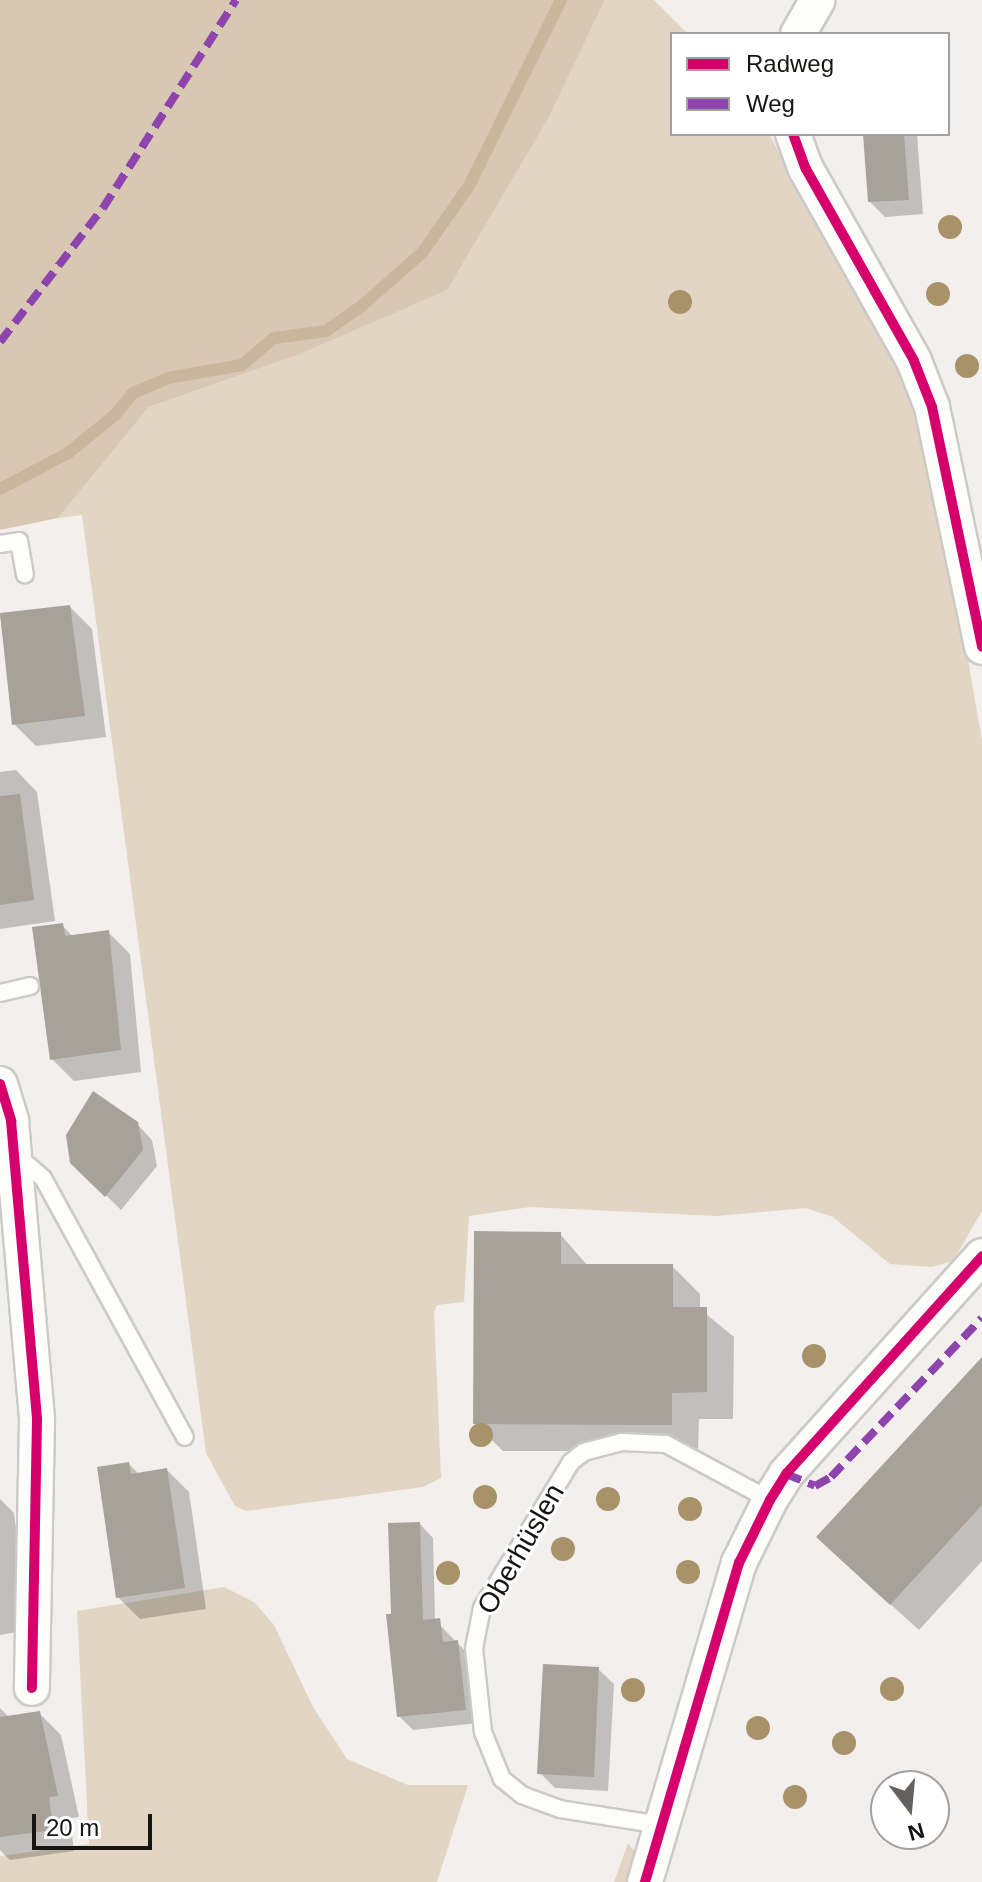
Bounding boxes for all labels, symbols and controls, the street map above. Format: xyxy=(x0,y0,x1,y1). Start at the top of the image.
legend xyxy=(670,32,950,136)
text: Radweg xyxy=(746,50,834,77)
text: Weg xyxy=(746,90,795,117)
street label: Oberhüslen xyxy=(470,1478,572,1620)
north arrow xyxy=(870,1770,950,1850)
scale bar xyxy=(36,1798,156,1848)
text: 20 m xyxy=(46,1814,99,1841)
text: N xyxy=(905,1817,927,1846)

